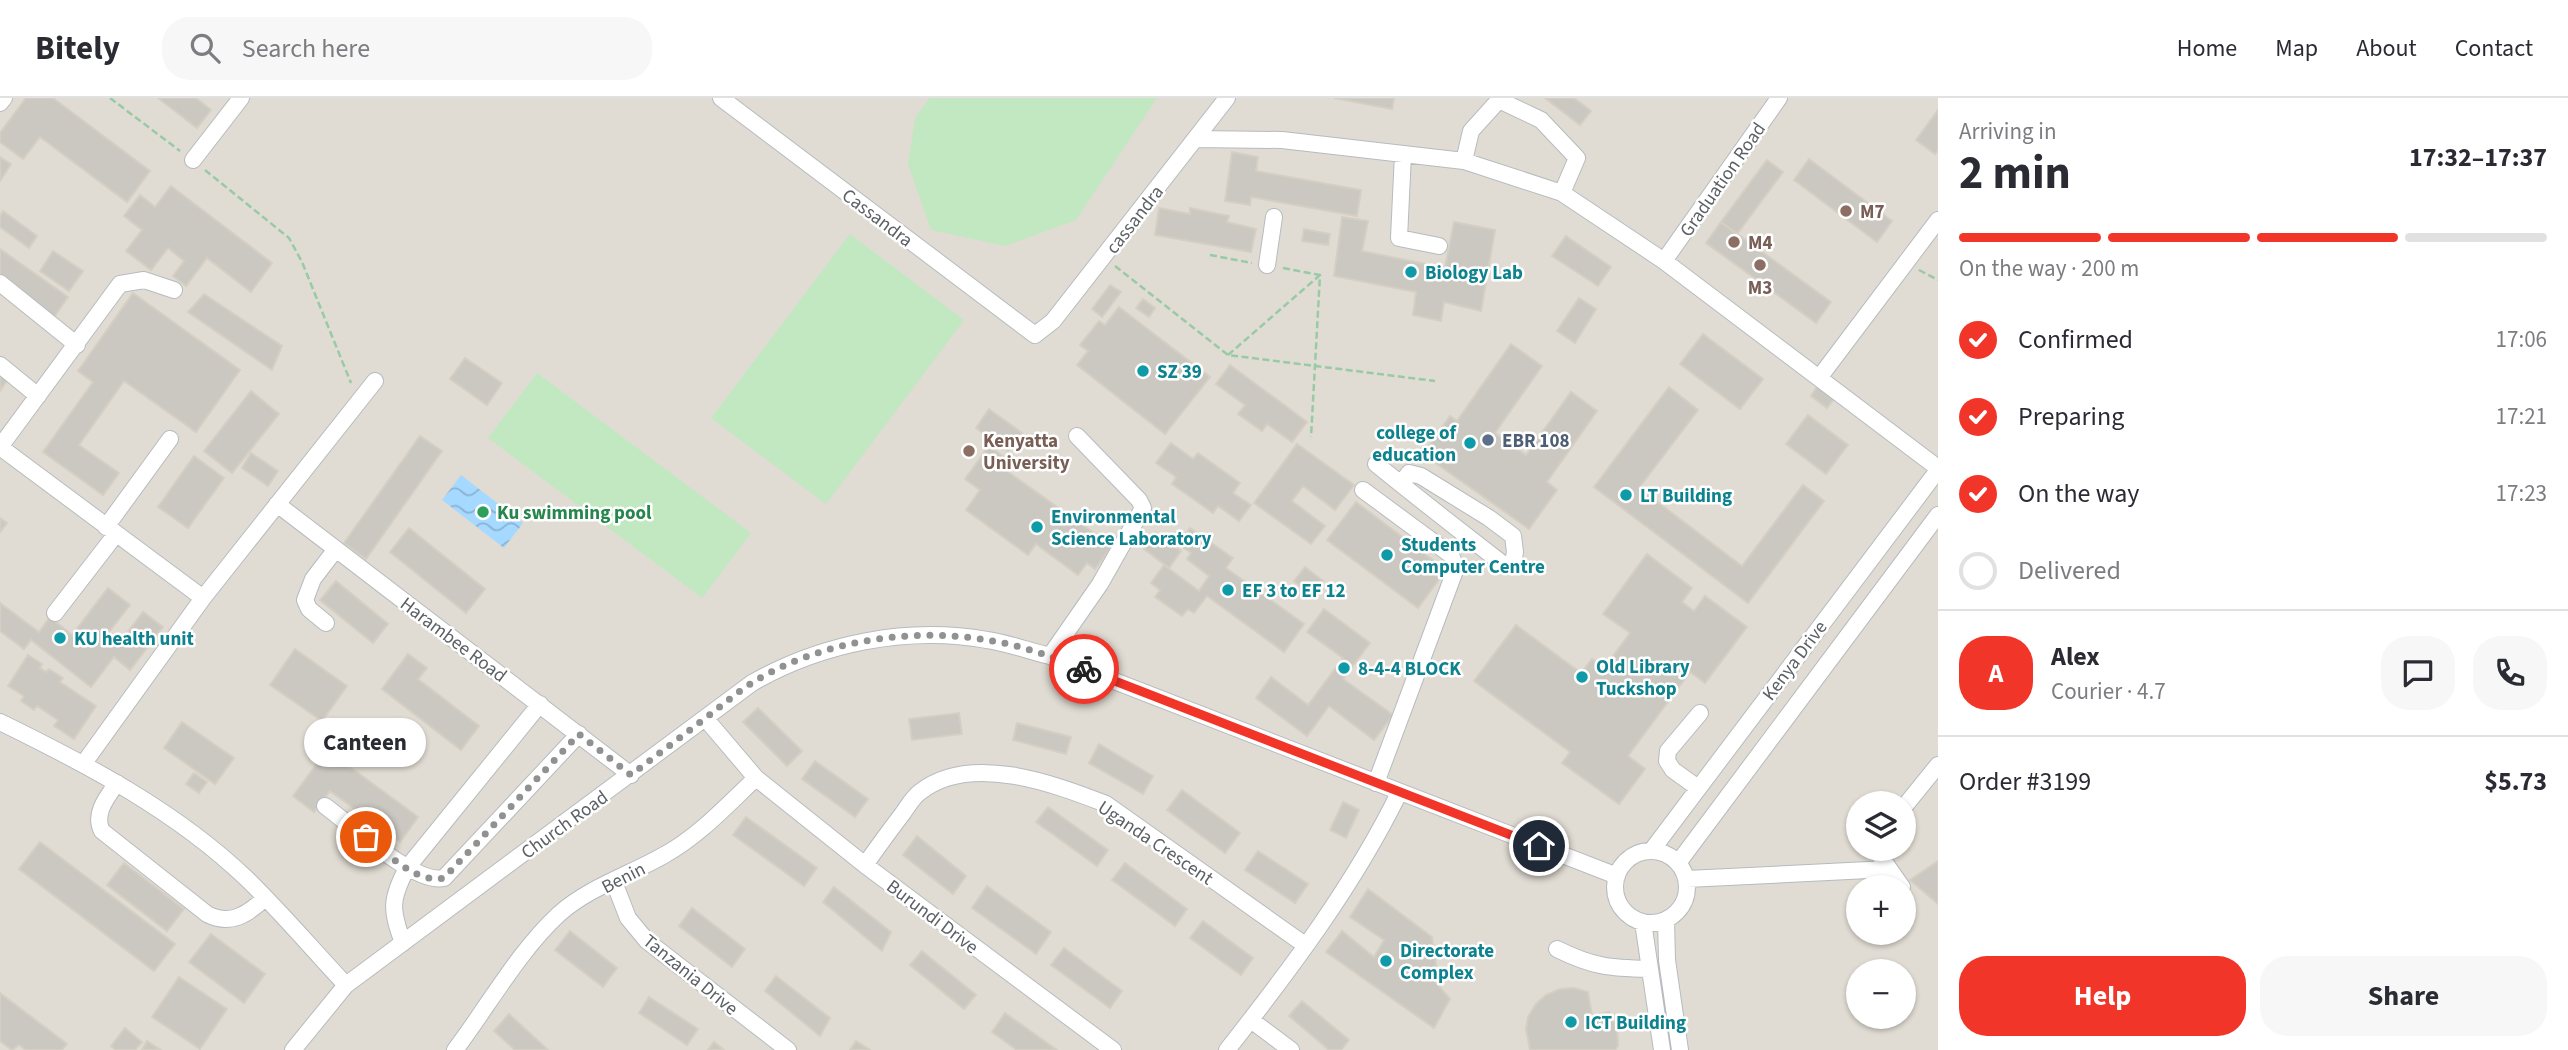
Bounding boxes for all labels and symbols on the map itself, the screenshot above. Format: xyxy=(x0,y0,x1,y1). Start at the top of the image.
street label: Graduation Road xyxy=(1674,117,1773,242)
street label: cassandra xyxy=(1100,180,1171,260)
street label: Cassandra xyxy=(836,183,918,254)
place label: M7 xyxy=(1860,199,1885,226)
marker: M7 xyxy=(1838,203,1854,219)
place label: M4 xyxy=(1748,230,1773,257)
marker: M4 xyxy=(1726,234,1742,250)
marker: M3 xyxy=(1752,257,1768,273)
place label: Biology Lab xyxy=(1425,260,1523,287)
marker: Biology Lab xyxy=(1403,264,1419,280)
place label: M3 xyxy=(1748,275,1772,302)
place label: SZ 39 xyxy=(1157,359,1202,386)
marker: SZ 39 xyxy=(1135,363,1151,379)
place label: college of education xyxy=(1372,420,1458,469)
place label: Kenyatta University xyxy=(983,428,1070,477)
place label: EBR 108 xyxy=(1502,428,1569,455)
marker: EBR 108 xyxy=(1480,432,1496,448)
marker: college of education xyxy=(1462,435,1478,451)
marker: Kenyatta University xyxy=(961,443,977,459)
place label: LT Building xyxy=(1640,483,1732,510)
marker: LT Building xyxy=(1618,487,1634,503)
place label: Ku swimming pool xyxy=(497,500,652,527)
marker: Ku swimming pool xyxy=(475,504,491,520)
place label: Environmental Science Laboratory xyxy=(1051,504,1212,553)
marker: Environmental Science Laboratory xyxy=(1029,519,1045,535)
place label: Students Computer Centre xyxy=(1401,532,1545,581)
marker: Students Computer Centre xyxy=(1379,547,1395,563)
place label: EF 3 to EF 12 xyxy=(1242,578,1346,605)
marker: EF 3 to EF 12 xyxy=(1220,582,1236,598)
street label: Harambee Road xyxy=(394,591,512,689)
street label: Kenya Drive xyxy=(1756,615,1834,706)
place label: KU health unit xyxy=(74,626,194,653)
marker: KU health unit xyxy=(52,630,68,646)
courier xyxy=(1049,634,1119,704)
place label: Old Library Tuckshop xyxy=(1596,654,1690,703)
place label: 8-4-4 BLOCK xyxy=(1358,656,1461,683)
marker: 8-4-4 BLOCK xyxy=(1336,660,1352,676)
marker: Old Library Tuckshop xyxy=(1574,669,1590,685)
callout: Canteen xyxy=(305,718,427,767)
street label: Church Road xyxy=(516,784,614,866)
street label: Uganda Crescent xyxy=(1092,794,1219,892)
pin xyxy=(336,807,396,867)
pin xyxy=(1509,816,1569,876)
street label: Benin xyxy=(597,856,650,901)
street label: Burundi Drive xyxy=(880,874,984,961)
street label: Tanzania Drive xyxy=(637,928,743,1022)
place label: Directorate Complex xyxy=(1400,938,1494,987)
marker: Directorate Complex xyxy=(1378,953,1394,969)
place label: ICT Building xyxy=(1585,1010,1686,1037)
marker: ICT Building xyxy=(1563,1014,1579,1030)

